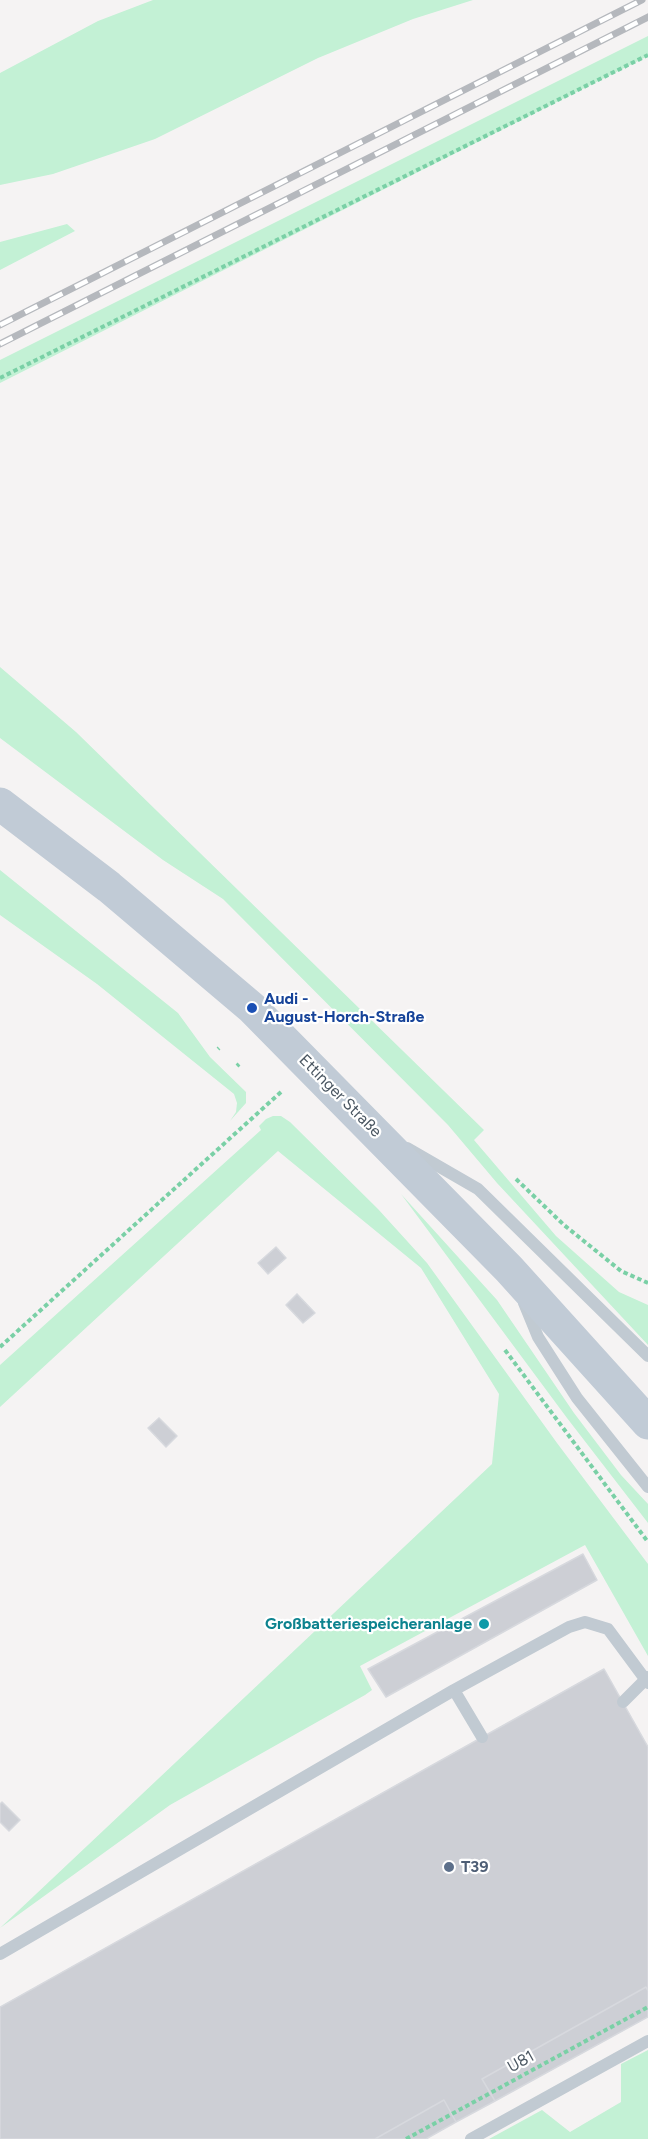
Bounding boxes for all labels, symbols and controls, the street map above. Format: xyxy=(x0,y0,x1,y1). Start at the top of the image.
place label: Audi - August-Horch-Straße xyxy=(264,989,424,1027)
marker: Audi - August-Horch-Straße xyxy=(245,1001,259,1015)
street label: Ettinger Straße xyxy=(295,1051,385,1141)
place label: Großbatteriespeicheranlage xyxy=(265,1614,472,1634)
marker: Großbatteriespeicheranlage xyxy=(477,1617,491,1631)
place label: T39 xyxy=(461,1857,489,1877)
marker: T39 xyxy=(442,1860,456,1874)
street label: U81 xyxy=(504,2047,538,2077)

